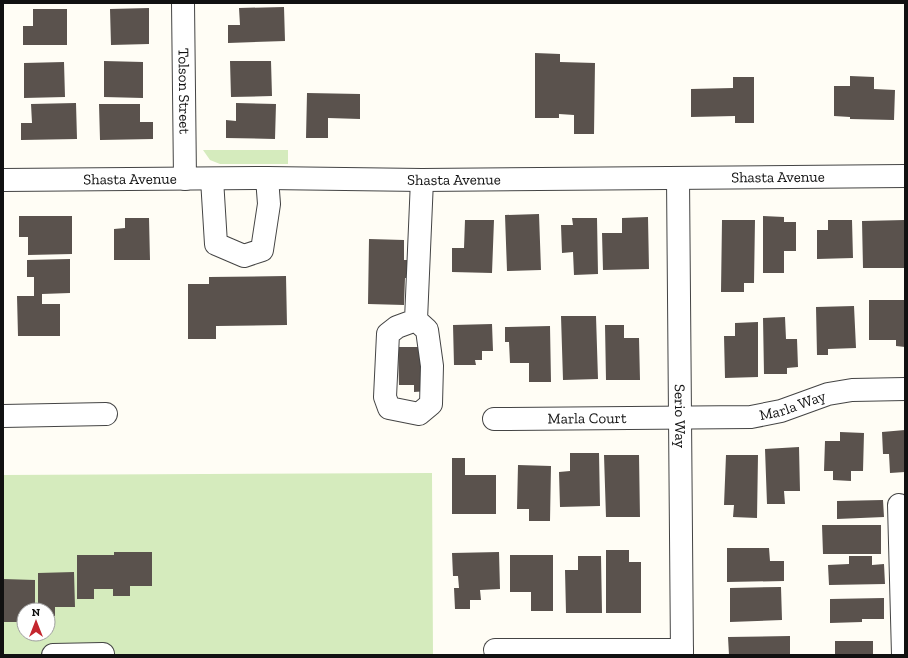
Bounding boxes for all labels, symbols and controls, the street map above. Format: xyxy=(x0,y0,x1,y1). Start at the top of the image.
street label: Tolson Street xyxy=(175,48,193,134)
street label: Shasta Avenue xyxy=(731,168,825,186)
street label: Shasta Avenue xyxy=(83,170,177,188)
street label: Shasta Avenue xyxy=(407,170,501,189)
street label: Serio Way xyxy=(671,384,689,448)
street label: Marla Way xyxy=(758,387,828,424)
street label: Marla Court xyxy=(547,409,627,428)
north arrow xyxy=(16,602,56,642)
text: N xyxy=(32,606,41,619)

